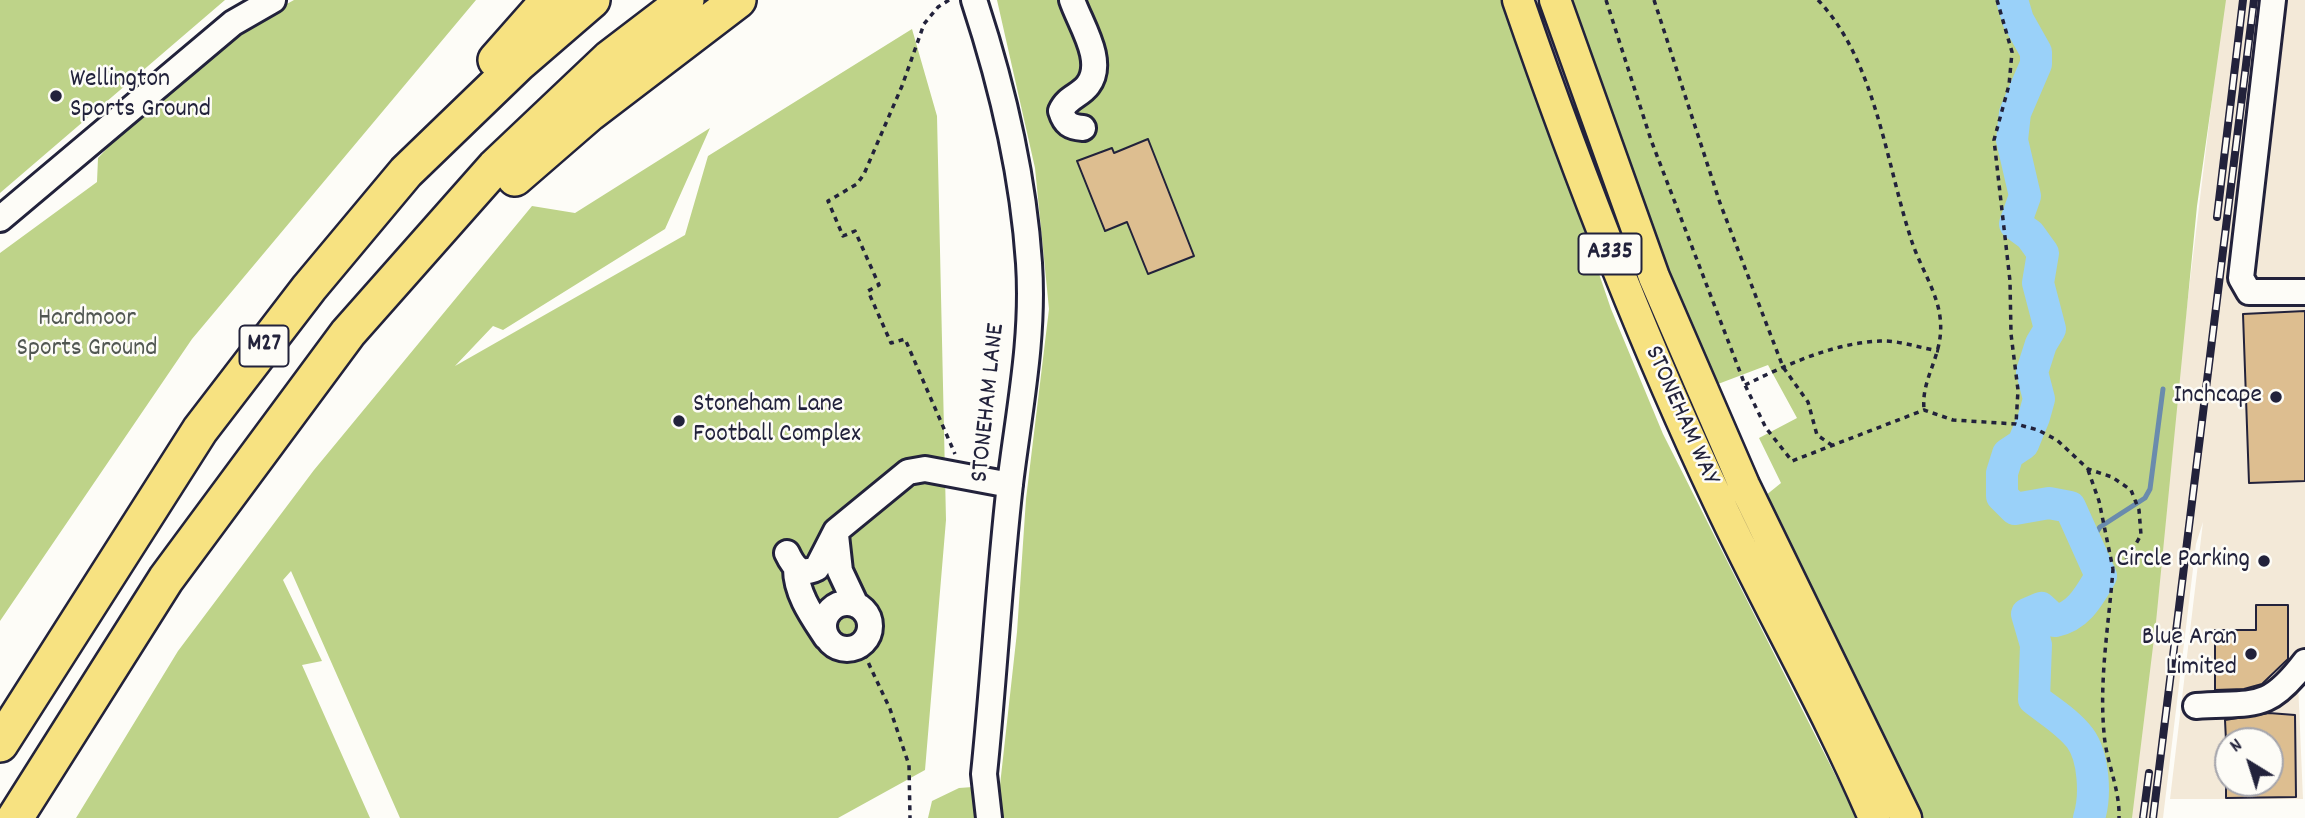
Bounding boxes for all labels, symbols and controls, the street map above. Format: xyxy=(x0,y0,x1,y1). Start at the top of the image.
place label: Wellington Sports Ground xyxy=(70,65,211,126)
marker: Wellington Sports Ground xyxy=(48,88,64,104)
road number: A335 xyxy=(1578,233,1642,274)
park label: Hardmoor Sports Ground xyxy=(17,304,157,366)
street label: STONEHAM LANE xyxy=(966,322,1014,484)
road number: M27 xyxy=(240,326,288,366)
street label: STONEHAM WAY xyxy=(1635,342,1725,490)
place label: Inchcape xyxy=(2173,381,2262,413)
marker: Inchcape xyxy=(2268,389,2284,405)
place label: Stoneham Lane Football Complex xyxy=(693,390,861,452)
marker: Stoneham Lane Football Complex xyxy=(671,413,687,429)
place label: Circle Parking xyxy=(2116,545,2250,577)
marker: Circle Parking xyxy=(2256,553,2272,569)
place label: Blue Aran Limited xyxy=(2142,623,2237,684)
marker: Blue Aran Limited xyxy=(2243,646,2259,662)
north arrow xyxy=(2214,727,2284,797)
text: N xyxy=(2225,733,2249,760)

